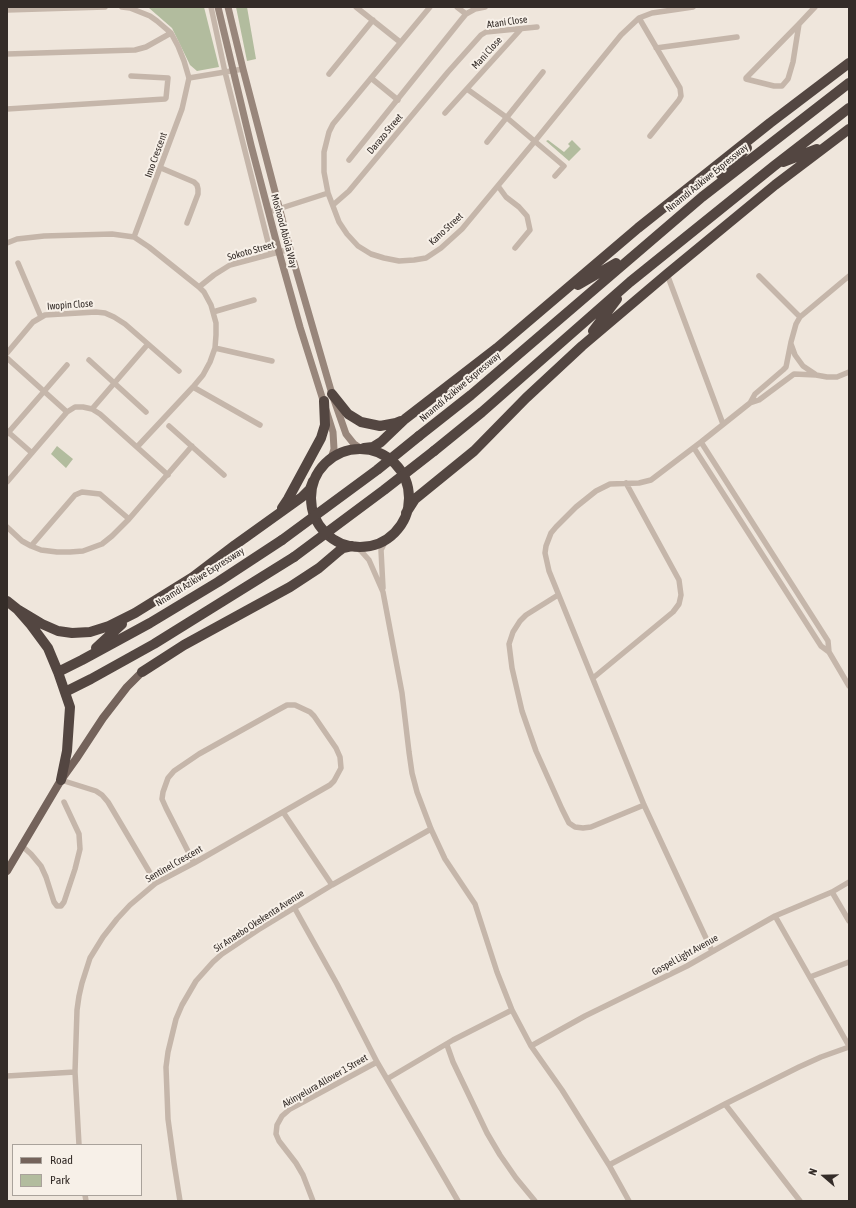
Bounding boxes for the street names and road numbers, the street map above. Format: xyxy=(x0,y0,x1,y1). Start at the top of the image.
street label: Atani Close xyxy=(486,13,528,31)
street label: Mani Close xyxy=(469,34,505,72)
street label: Darazo Street xyxy=(365,111,405,157)
street label: Imo Crescent xyxy=(142,131,170,179)
street label: Nnamdi Azikiwe Expressway xyxy=(664,141,750,215)
street label: Moshood Abiola Way xyxy=(268,193,300,269)
street label: Kano Street xyxy=(426,210,466,248)
street label: Sokoto Street xyxy=(226,239,276,263)
street label: Iwopin Close xyxy=(47,297,93,313)
street label: Nnamdi Azikiwe Expressway xyxy=(417,350,503,424)
street label: Nnamdi Azikiwe Expressway xyxy=(153,545,247,609)
street label: Sentinel Crescent xyxy=(143,843,205,885)
street label: Sir Anaebo Okekenta Avenue xyxy=(212,887,306,955)
street label: Gospel Light Avenue xyxy=(650,932,720,978)
street label: Akinyelura Allover 1 Street xyxy=(280,1052,370,1110)

